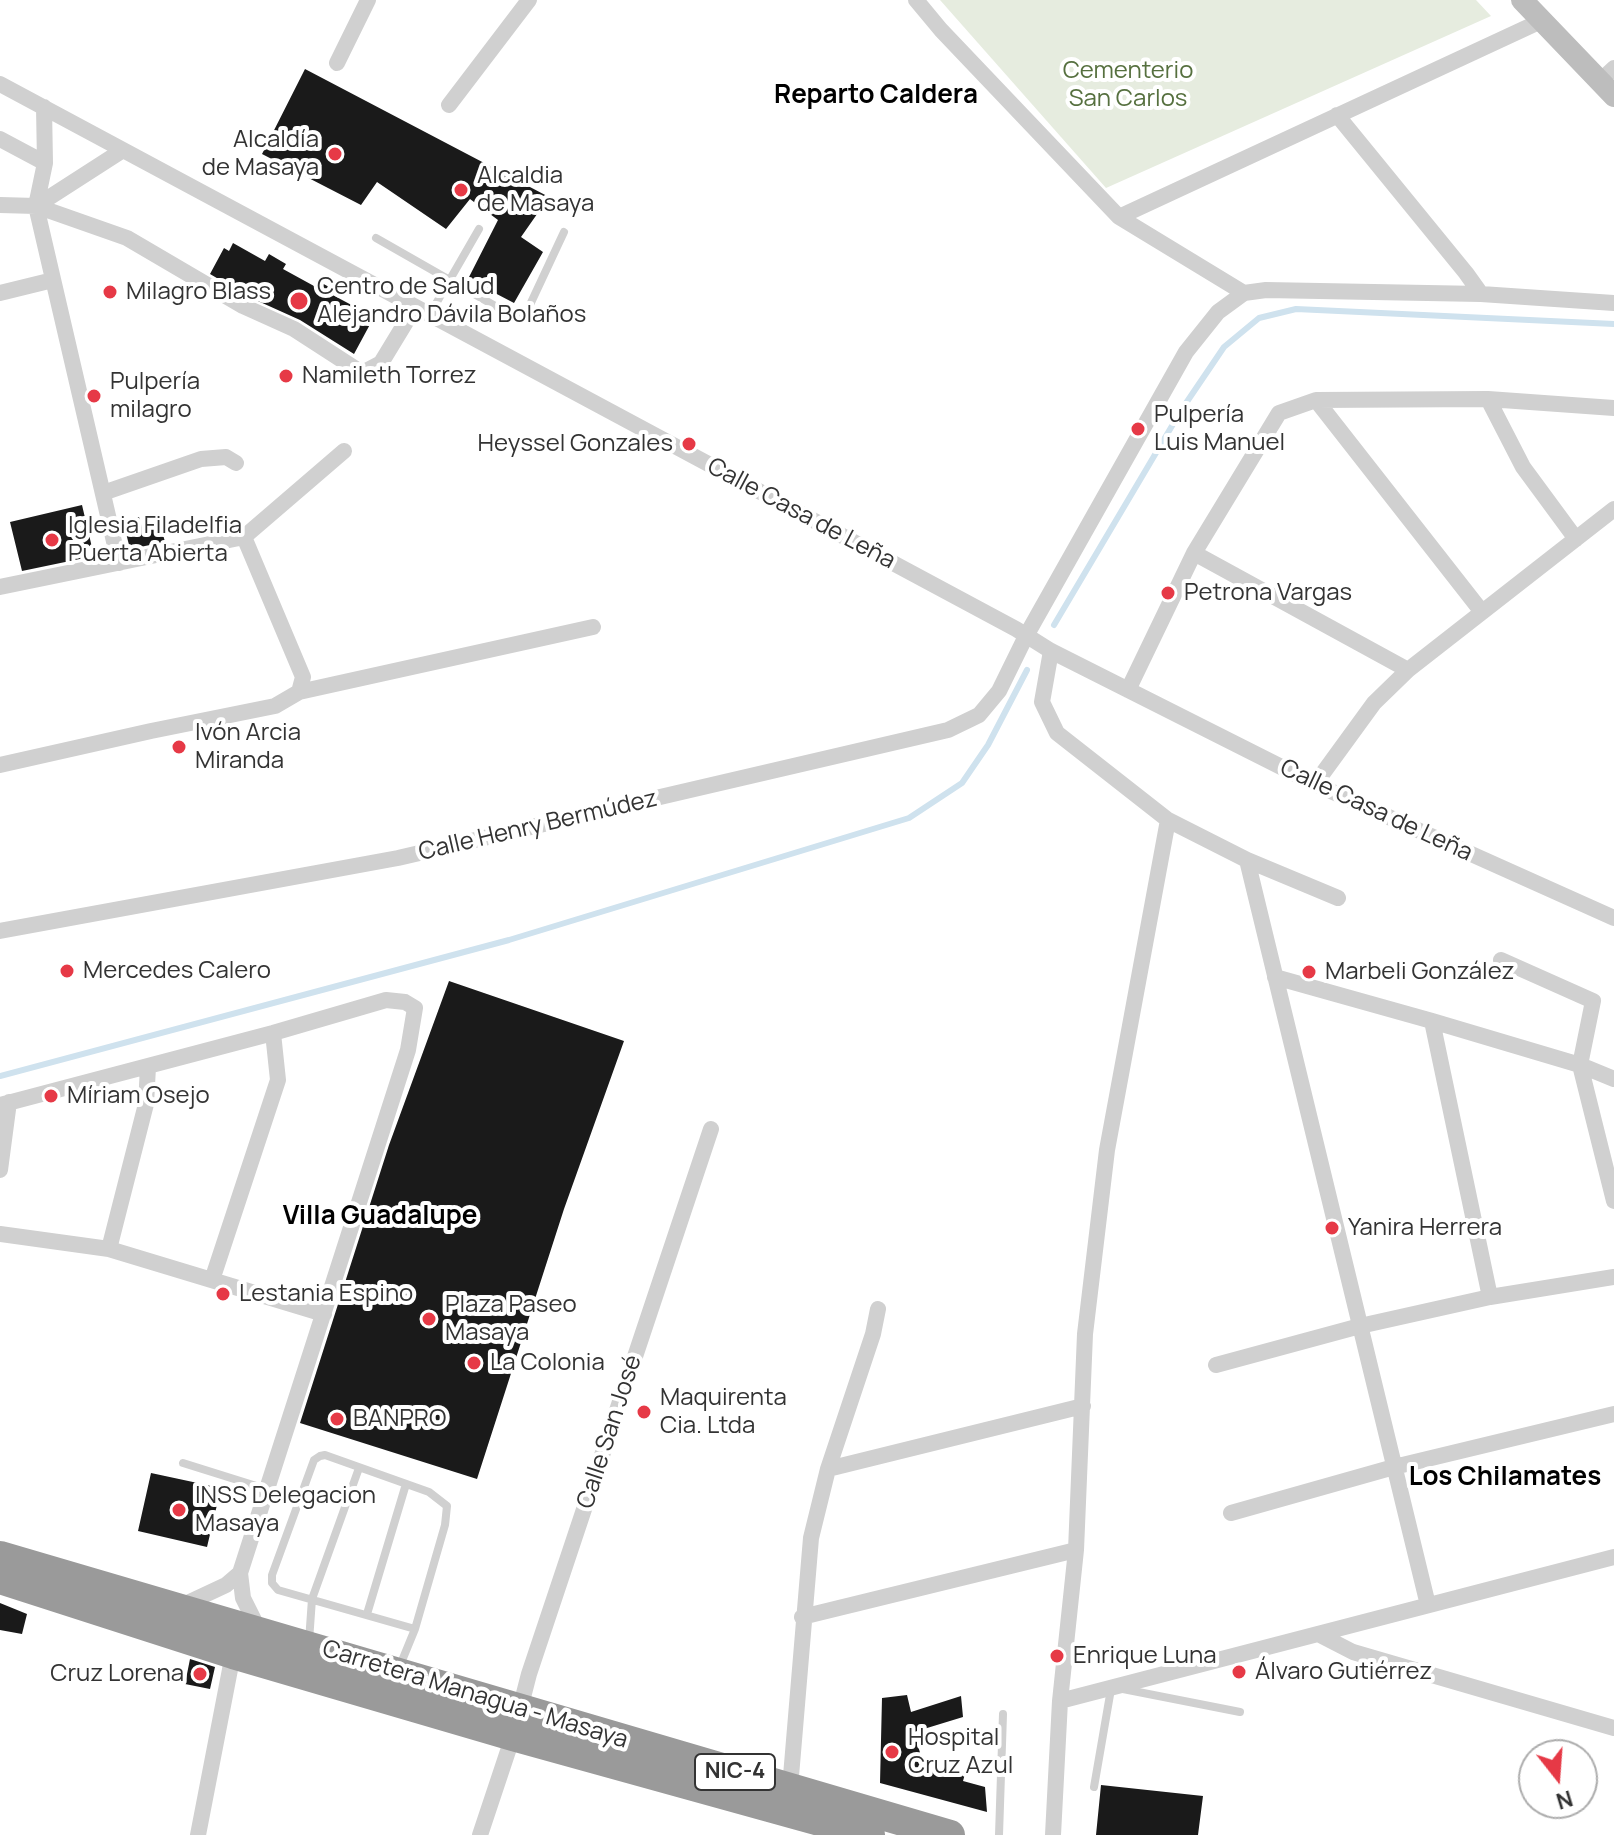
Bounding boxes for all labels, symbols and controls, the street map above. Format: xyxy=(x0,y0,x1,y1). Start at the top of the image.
park label: Cementerio San Carlos xyxy=(1063,57,1193,113)
district label: Reparto Caldera xyxy=(774,80,978,112)
place label: Alcaldía de Masaya xyxy=(202,126,319,182)
marker: Alcaldía de Masaya xyxy=(326,145,344,163)
place label: Alcaldia de Masaya xyxy=(477,162,594,218)
marker: Alcaldia de Masaya xyxy=(452,181,470,199)
place label: Centro de Salud Alejandro Dávila Bolaños xyxy=(317,273,586,329)
place label: Milagro Blass xyxy=(126,278,271,306)
marker: Milagro Blass xyxy=(101,283,119,301)
marker: Centro de Salud Alejandro Dávila Bolaños xyxy=(288,290,310,312)
place label: Namileth Torrez xyxy=(302,362,476,390)
marker: Namileth Torrez xyxy=(277,367,295,385)
place label: Pulpería milagro xyxy=(110,368,200,424)
marker: Pulpería milagro xyxy=(85,387,103,405)
place label: Pulpería Luis Manuel xyxy=(1154,401,1285,457)
marker: Pulpería Luis Manuel xyxy=(1129,420,1147,438)
place label: Heyssel Gonzales xyxy=(478,430,673,458)
marker: Heyssel Gonzales xyxy=(680,435,698,453)
street label: Calle Casa de Leña xyxy=(702,452,900,576)
place label: Iglesia Filadelfia Puerta Abierta xyxy=(68,512,242,568)
marker: Iglesia Filadelfia Puerta Abierta xyxy=(43,531,61,549)
place label: Petrona Vargas xyxy=(1184,579,1352,607)
marker: Petrona Vargas xyxy=(1159,584,1177,602)
place label: Ivón Arcia Miranda xyxy=(195,719,301,775)
marker: Ivón Arcia Miranda xyxy=(170,738,188,756)
street label: Calle Casa de Leña xyxy=(1275,754,1477,868)
street label: Calle Henry Bermúdez xyxy=(416,785,660,867)
place label: Mercedes Calero xyxy=(83,957,271,985)
place label: Marbeli González xyxy=(1325,958,1514,986)
marker: Mercedes Calero xyxy=(58,962,76,980)
marker: Marbeli González xyxy=(1300,963,1318,981)
place label: Míriam Osejo xyxy=(67,1082,210,1110)
marker: Míriam Osejo xyxy=(42,1087,60,1105)
district label: Villa Guadalupe xyxy=(283,1201,477,1233)
place label: Yanira Herrera xyxy=(1348,1214,1502,1242)
marker: Yanira Herrera xyxy=(1323,1219,1341,1237)
place label: Lestania Espino xyxy=(239,1280,413,1308)
marker: Lestania Espino xyxy=(214,1285,232,1303)
place label: Plaza Paseo Masaya xyxy=(445,1291,577,1347)
marker: Plaza Paseo Masaya xyxy=(420,1310,438,1328)
place label: La Colonia xyxy=(490,1349,605,1377)
street label: Calle San José xyxy=(572,1352,648,1512)
marker: La Colonia xyxy=(465,1354,483,1372)
place label: Maquirenta Cia. Ltda xyxy=(660,1384,787,1440)
marker: Maquirenta Cia. Ltda xyxy=(635,1403,653,1421)
place label: BANPRO xyxy=(353,1405,446,1433)
marker: BANPRO xyxy=(328,1410,346,1428)
district label: Los Chilamates xyxy=(1409,1462,1601,1494)
place label: INSS Delegacion Masaya xyxy=(195,1482,376,1538)
marker: INSS Delegacion Masaya xyxy=(170,1501,188,1519)
street label: Carretera Managua - Masaya xyxy=(319,1635,631,1755)
place label: Enrique Luna xyxy=(1073,1642,1217,1670)
marker: Enrique Luna xyxy=(1048,1647,1066,1665)
place label: Álvaro Gutiérrez xyxy=(1255,1658,1432,1686)
place label: Cruz Lorena xyxy=(50,1660,184,1688)
marker: Álvaro Gutiérrez xyxy=(1230,1663,1248,1681)
marker: Cruz Lorena xyxy=(191,1665,209,1683)
place label: Hospital Cruz Azul xyxy=(908,1724,1013,1780)
north arrow xyxy=(1518,1739,1598,1819)
marker: Hospital Cruz Azul xyxy=(883,1743,901,1761)
road number: NIC-4 xyxy=(695,1754,775,1790)
text: N xyxy=(1553,1783,1576,1817)

